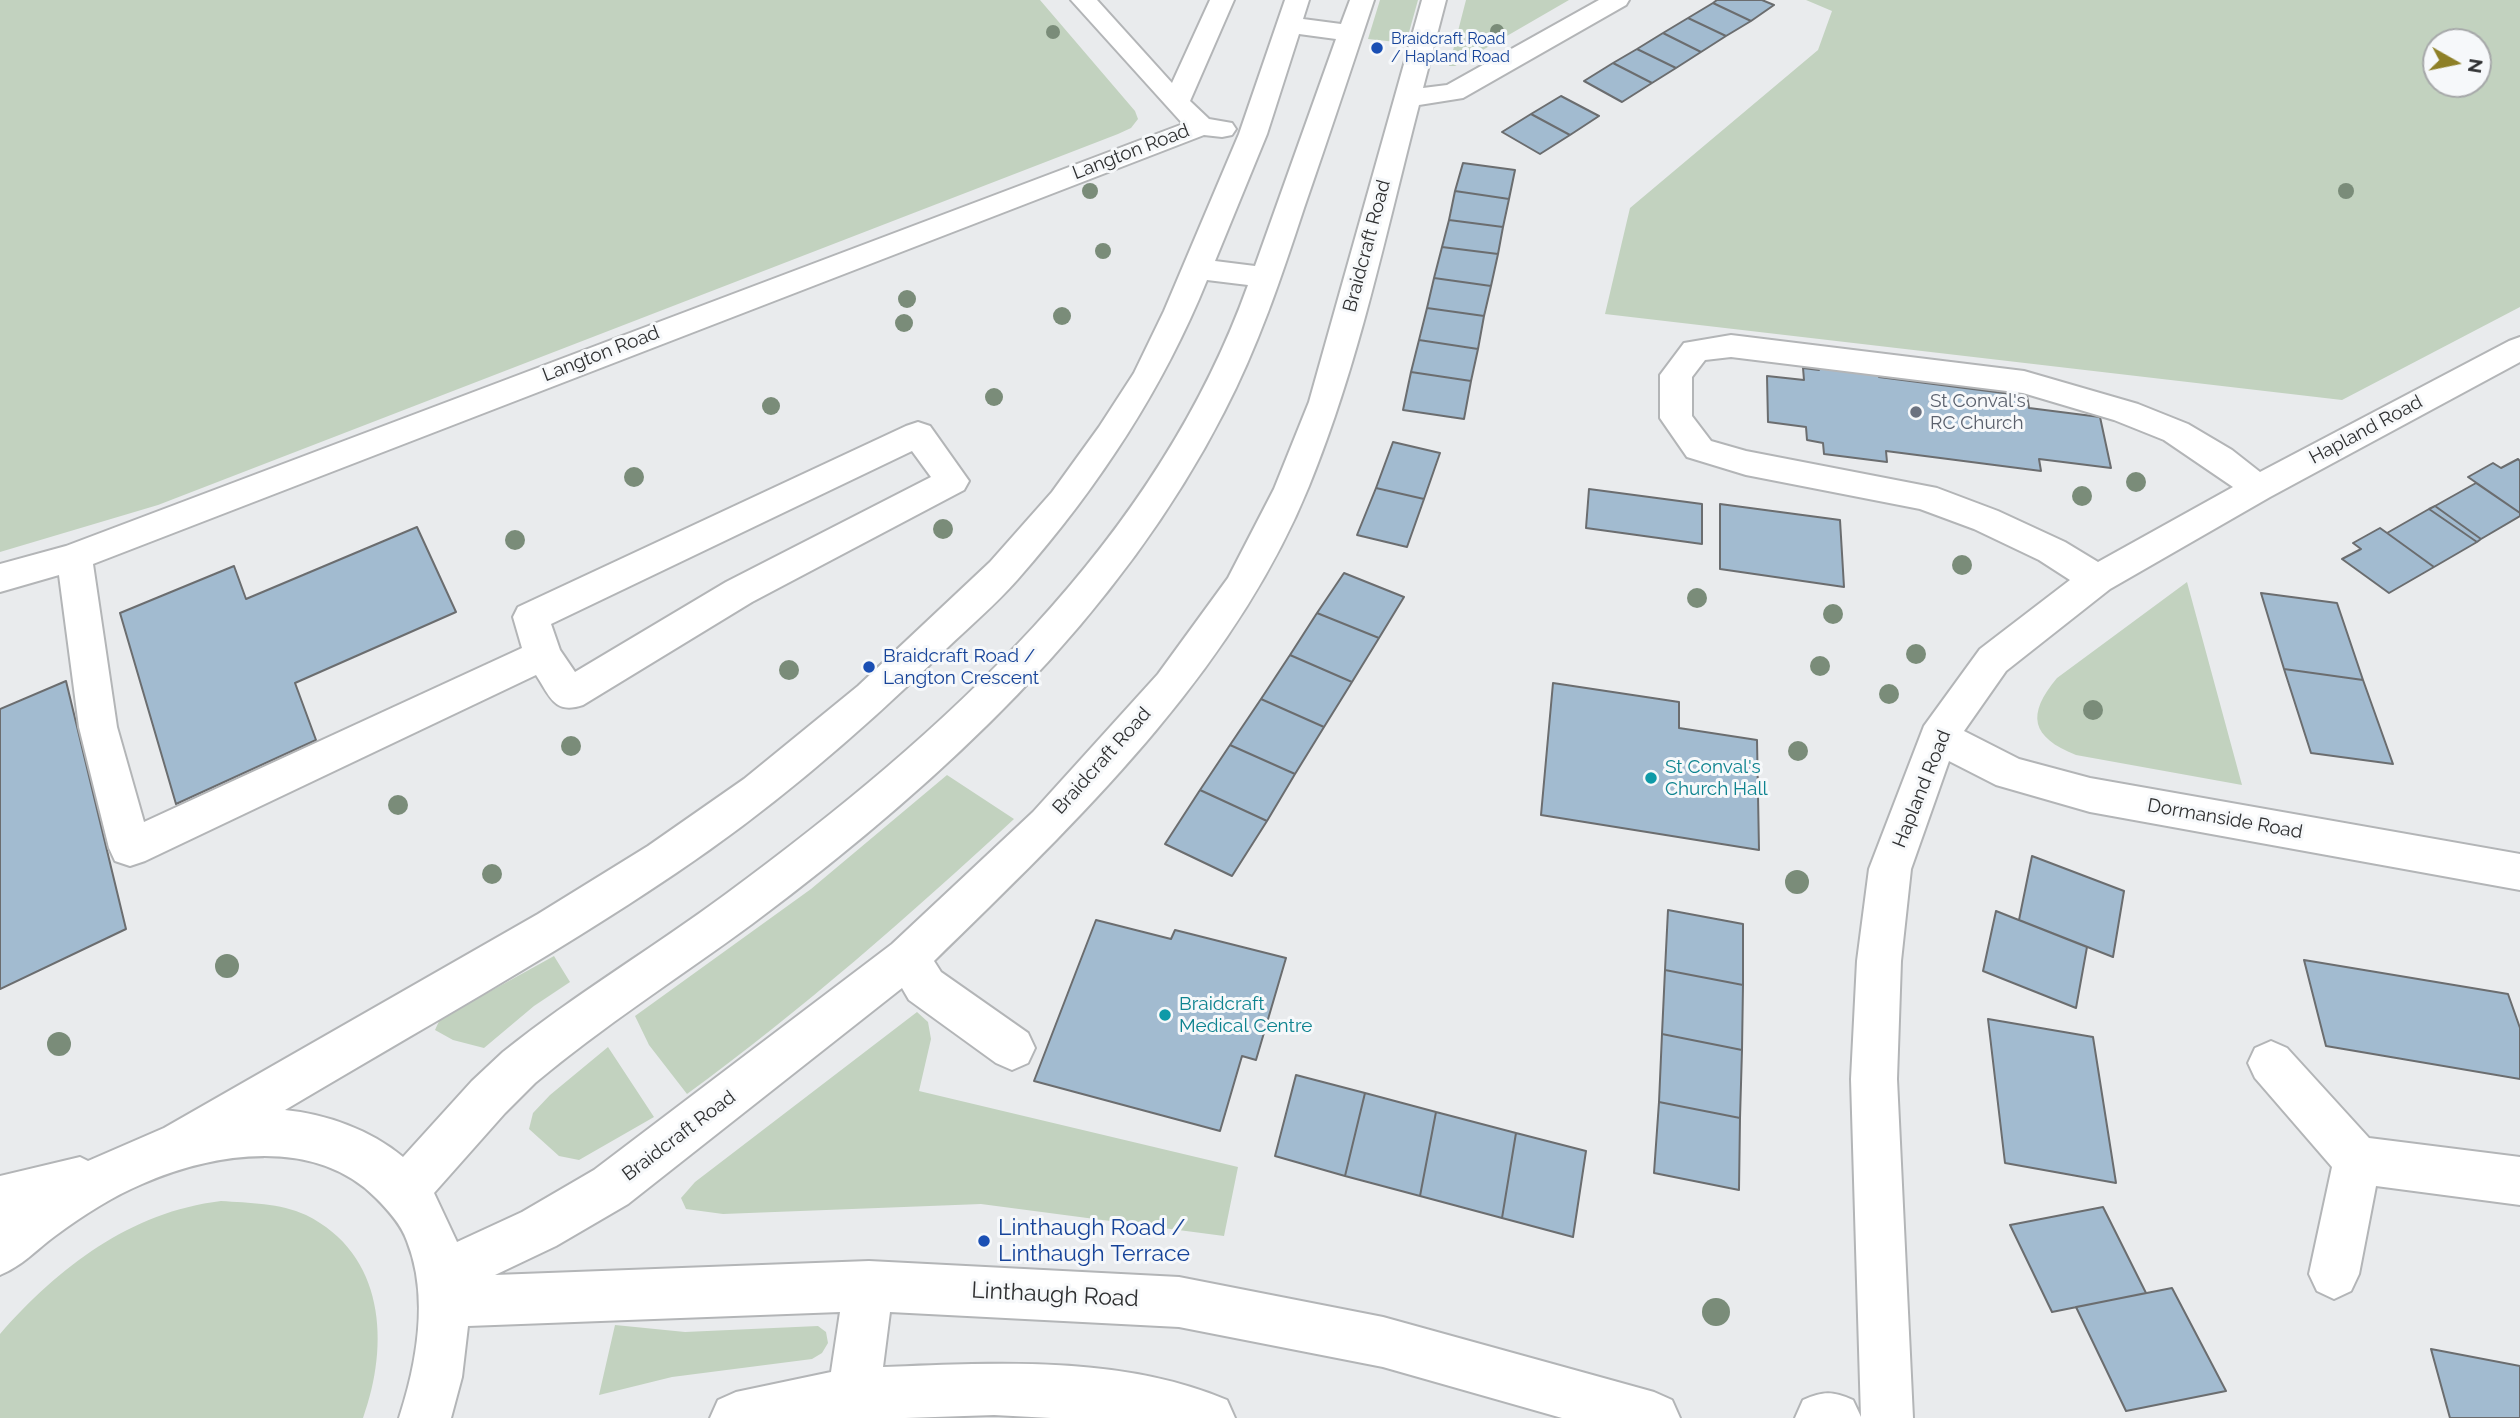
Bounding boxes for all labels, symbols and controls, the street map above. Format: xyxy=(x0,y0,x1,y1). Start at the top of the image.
north arrow xyxy=(2422,28,2492,98)
place label: Braidcraft Road / Hapland Road xyxy=(1391,29,1510,67)
marker: Braidcraft Road / Hapland Road xyxy=(1369,40,1385,56)
text: N xyxy=(2464,57,2488,75)
street label: Langton Road xyxy=(1069,119,1193,185)
street label: Braidcraft Road xyxy=(1338,177,1396,315)
street label: Langton Road xyxy=(539,321,663,387)
place label: St Conval's RC Church xyxy=(1930,390,2026,434)
street label: Hapland Road xyxy=(2306,391,2426,469)
marker: St Conval's RC Church xyxy=(1908,404,1924,420)
place label: Braidcraft Road / Langton Crescent xyxy=(883,645,1039,689)
marker: Braidcraft Road / Langton Crescent xyxy=(861,659,877,675)
street label: Braidcraft Road xyxy=(1048,703,1156,819)
street label: Hapland Road xyxy=(1888,727,1956,851)
place label: St Conval's Church Hall xyxy=(1665,756,1768,800)
marker: St Conval's Church Hall xyxy=(1643,770,1659,786)
street label: Dormanside Road xyxy=(2146,794,2304,844)
place label: Braidcraft Medical Centre xyxy=(1179,993,1312,1037)
marker: Braidcraft Medical Centre xyxy=(1157,1007,1173,1023)
street label: Braidcraft Road xyxy=(618,1086,740,1186)
place label: Linthaugh Road / Linthaugh Terrace xyxy=(998,1214,1190,1268)
marker: Linthaugh Road / Linthaugh Terrace xyxy=(976,1233,992,1249)
street label: Linthaugh Road xyxy=(971,1277,1139,1313)

